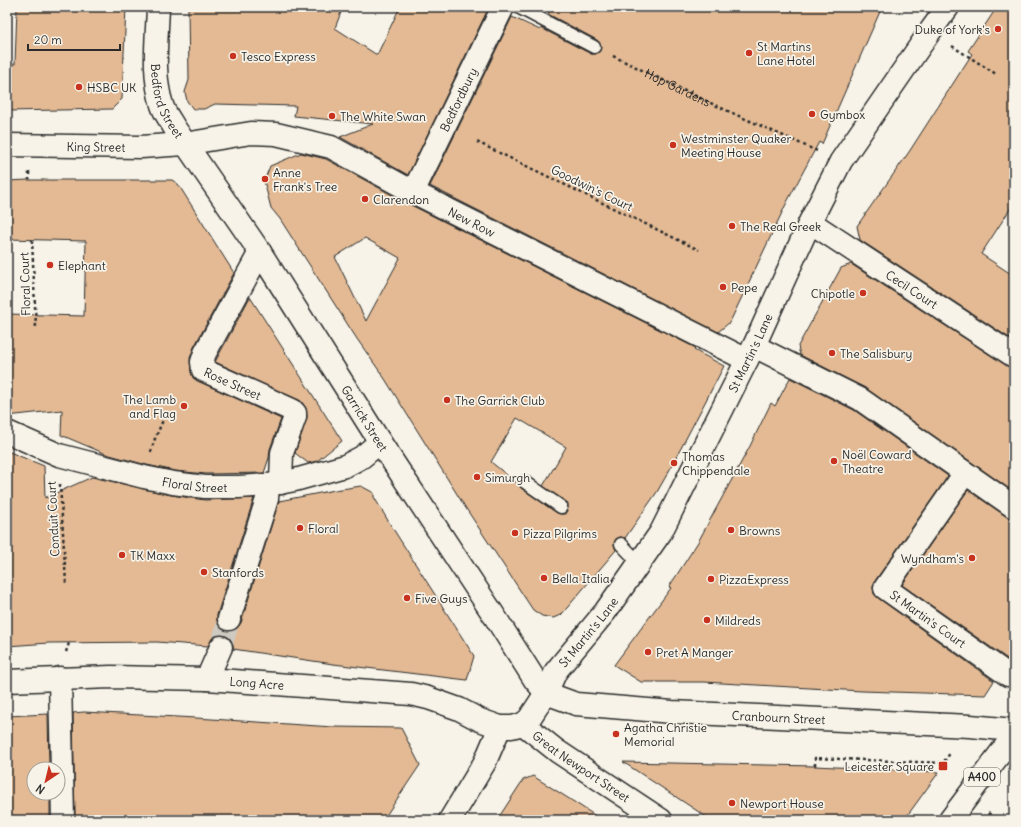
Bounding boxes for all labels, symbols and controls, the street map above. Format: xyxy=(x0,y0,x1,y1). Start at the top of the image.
place label: Duke of York's xyxy=(915,22,990,37)
marker: Duke of York's xyxy=(993,24,1003,34)
scale bar xyxy=(28,26,120,52)
text: 20 m xyxy=(34,32,62,47)
place label: St Martins Lane Hotel xyxy=(757,39,815,68)
marker: St Martins Lane Hotel xyxy=(744,48,754,58)
place label: Tesco Express xyxy=(241,49,316,64)
marker: Tesco Express xyxy=(228,51,238,61)
street label: Bedford Street xyxy=(148,63,187,141)
street label: Bedfordbury xyxy=(436,65,480,134)
street label: Hop Gardens xyxy=(643,65,713,109)
place label: HSBC UK xyxy=(87,80,137,95)
marker: HSBC UK xyxy=(74,82,84,92)
place label: Gymbox xyxy=(820,107,865,122)
place label: The White Swan xyxy=(340,109,426,124)
marker: Gymbox xyxy=(807,109,817,119)
marker: The White Swan xyxy=(327,111,337,121)
place label: Westminster Quaker Meeting House xyxy=(681,131,792,160)
street label: King Street xyxy=(67,138,125,154)
marker: Westminster Quaker Meeting House xyxy=(668,140,678,150)
street label: Goodwin's Court xyxy=(549,162,635,214)
place label: Anne Frank's Tree xyxy=(273,165,337,194)
marker: Anne Frank's Tree xyxy=(260,174,270,184)
place label: Clarendon xyxy=(373,192,429,207)
marker: Clarendon xyxy=(360,194,370,204)
street label: New Row xyxy=(446,204,498,240)
place label: The Real Greek xyxy=(740,219,821,234)
marker: The Real Greek xyxy=(727,221,737,231)
street label: Floral Court xyxy=(16,252,34,316)
place label: Elephant xyxy=(58,258,106,273)
marker: Elephant xyxy=(45,260,55,270)
street label: Cecil Court xyxy=(883,267,941,311)
place label: Pepe xyxy=(731,280,758,295)
marker: Pepe xyxy=(718,282,728,292)
place label: Chipotle xyxy=(811,286,855,301)
marker: Chipotle xyxy=(858,288,868,298)
street label: St Martin's Lane xyxy=(725,311,775,395)
place label: The Salisbury xyxy=(840,346,912,361)
marker: The Salisbury xyxy=(827,348,837,358)
street label: Rose Street xyxy=(202,364,264,403)
street label: Garrick Street xyxy=(339,382,391,454)
place label: The Lamb and Flag xyxy=(123,392,176,421)
place label: The Garrick Club xyxy=(455,393,545,408)
marker: The Garrick Club xyxy=(442,395,452,405)
marker: The Lamb and Flag xyxy=(179,401,189,411)
place label: Noël Coward Theatre xyxy=(842,447,912,476)
place label: Thomas Chippendale xyxy=(682,449,750,478)
marker: Noël Coward Theatre xyxy=(829,456,839,466)
marker: Thomas Chippendale xyxy=(669,458,679,468)
place label: Simurgh xyxy=(485,470,530,485)
marker: Simurgh xyxy=(472,472,482,482)
street label: Floral Street xyxy=(161,473,227,495)
street label: Conduit Court xyxy=(44,481,62,557)
place label: Floral xyxy=(308,521,339,536)
marker: Floral xyxy=(295,523,305,533)
place label: Browns xyxy=(739,523,780,538)
marker: Browns xyxy=(726,525,736,535)
place label: Pizza Pilgrims xyxy=(523,526,597,541)
marker: Pizza Pilgrims xyxy=(510,528,520,538)
place label: TK Maxx xyxy=(130,548,175,563)
marker: TK Maxx xyxy=(117,550,127,560)
place label: Wyndham's xyxy=(901,551,964,566)
marker: Wyndham's xyxy=(967,553,977,563)
place label: Stanfords xyxy=(212,565,264,580)
marker: Stanfords xyxy=(199,567,209,577)
place label: Bella Italia xyxy=(552,571,610,586)
place label: PizzaExpress xyxy=(719,572,789,587)
marker: Bella Italia xyxy=(539,573,549,583)
marker: PizzaExpress xyxy=(706,574,716,584)
street label: St Martin's Court xyxy=(887,587,969,651)
place label: Five Guys xyxy=(415,591,468,606)
marker: Five Guys xyxy=(402,593,412,603)
street label: St Martin's Lane xyxy=(555,594,621,670)
place label: Mildreds xyxy=(715,613,761,628)
marker: Mildreds xyxy=(702,615,712,625)
place label: Pret A Manger xyxy=(656,645,733,660)
marker: Pret A Manger xyxy=(643,647,653,657)
street label: Long Acre xyxy=(229,673,284,692)
street label: Cranbourn Street xyxy=(732,707,826,727)
place label: Agatha Christie Memorial xyxy=(624,720,707,749)
street label: Great Newport Street xyxy=(530,727,633,805)
marker: Agatha Christie Memorial xyxy=(611,729,621,739)
place label: Leicester Square xyxy=(845,759,934,774)
marker: Leicester Square xyxy=(937,760,949,772)
north arrow xyxy=(26,761,66,801)
road number: A400 xyxy=(964,768,1000,786)
text: N xyxy=(33,781,47,797)
place label: Newport House xyxy=(740,796,824,811)
marker: Newport House xyxy=(727,798,737,808)

